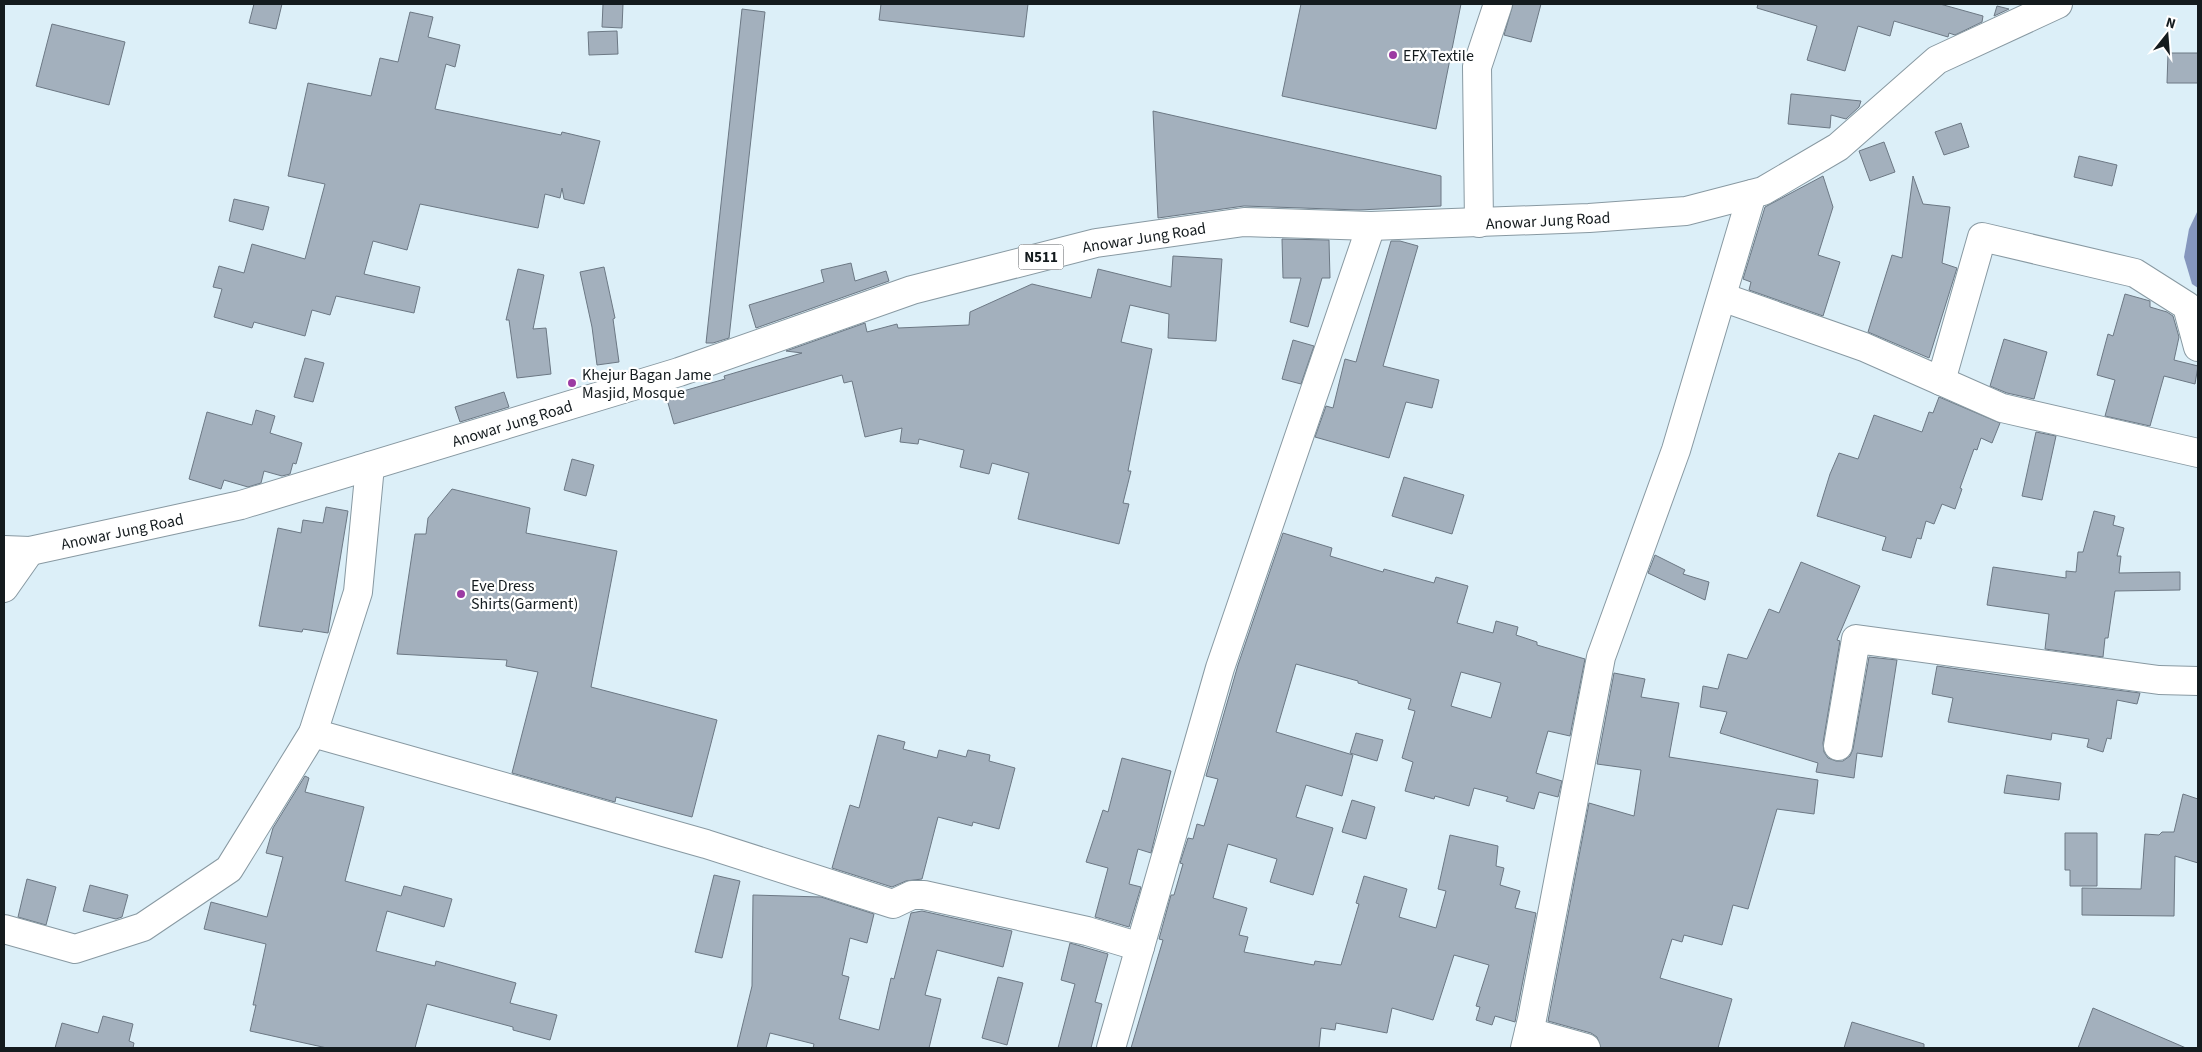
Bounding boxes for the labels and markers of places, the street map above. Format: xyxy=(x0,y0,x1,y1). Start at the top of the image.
place label: EFX Textile xyxy=(1403,45,1474,67)
marker: EFX Textile xyxy=(1387,49,1399,61)
place label: Khejur Bagan Jame Masjid, Mosque xyxy=(582,364,712,404)
marker: Khejur Bagan Jame Masjid, Mosque xyxy=(566,377,578,389)
place label: Eve Dress Shirts(Garment) xyxy=(471,575,578,615)
marker: Eve Dress Shirts(Garment) xyxy=(455,588,467,600)

